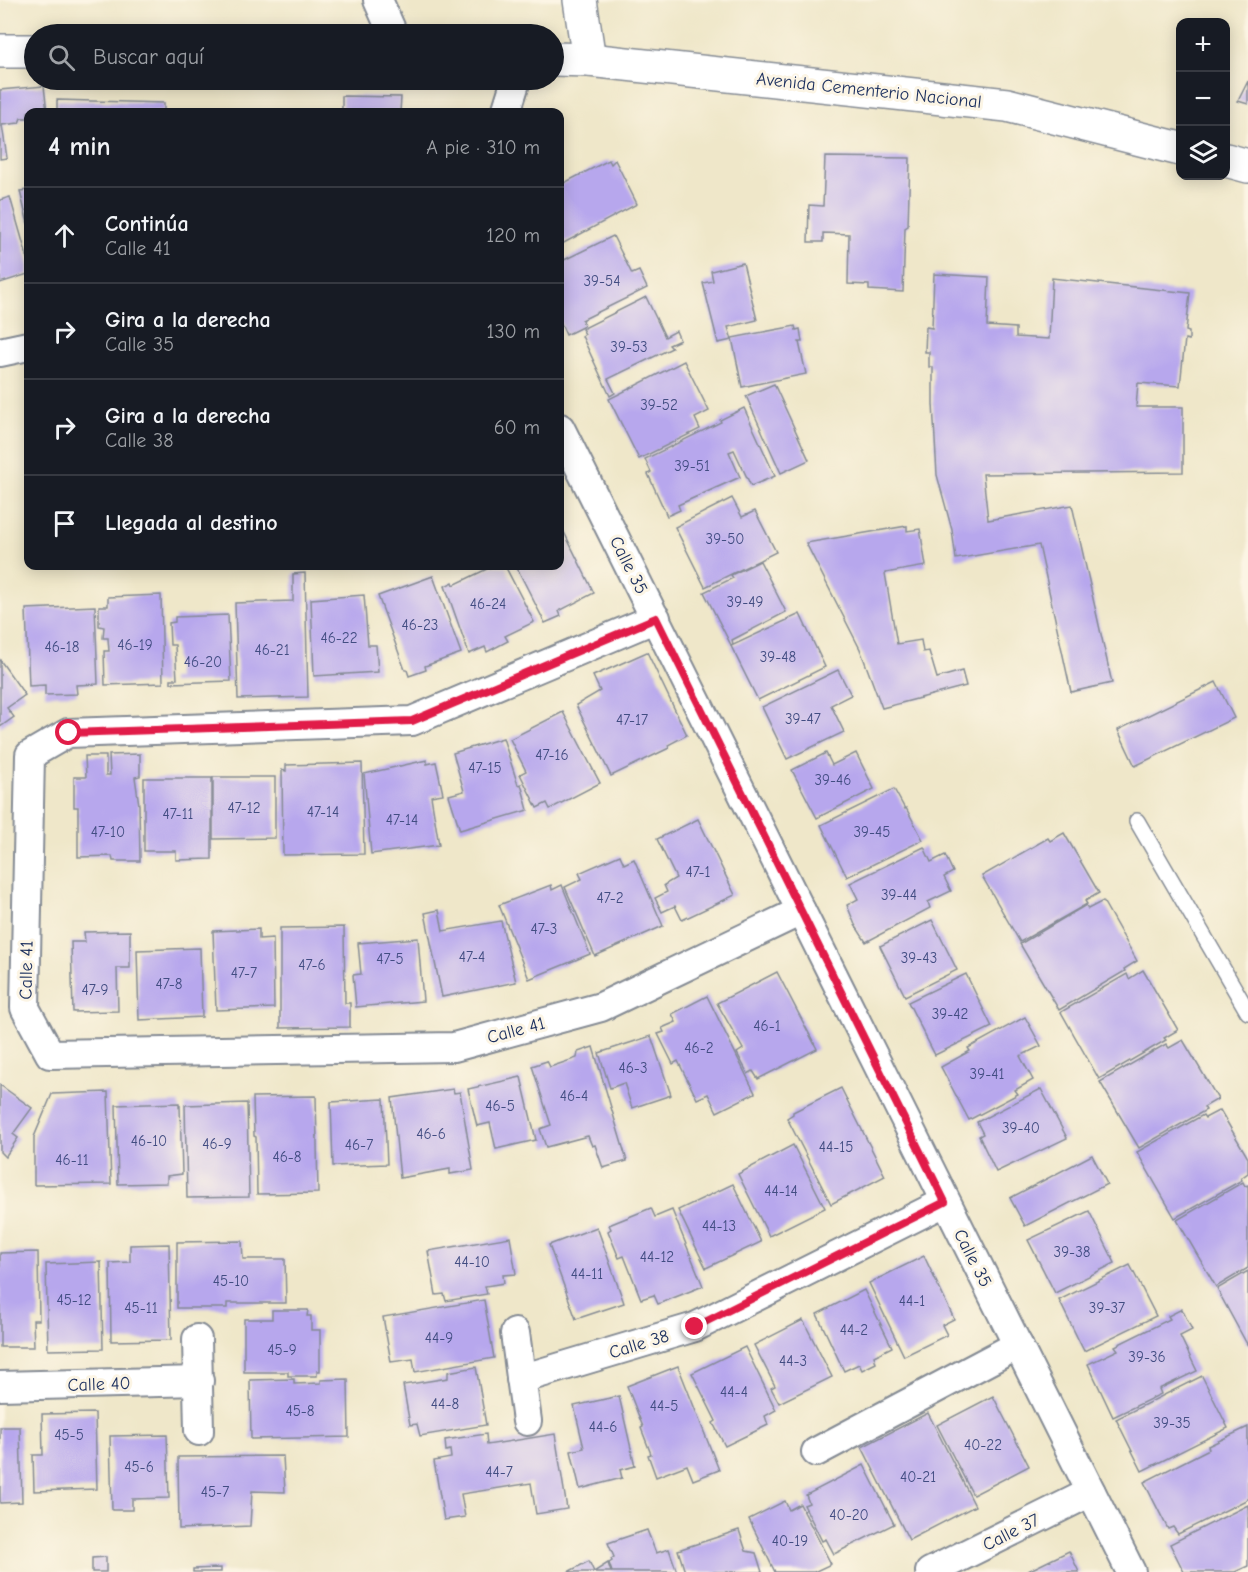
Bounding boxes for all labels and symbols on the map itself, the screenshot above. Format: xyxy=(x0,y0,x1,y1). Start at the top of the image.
street label: Avenida Cementerio Nacional xyxy=(755,68,983,113)
house number: 39-54 xyxy=(584,272,620,290)
house number: 39-53 xyxy=(610,338,648,356)
house number: 39-52 xyxy=(640,396,678,414)
house number: 39-51 xyxy=(674,457,710,475)
house number: 39-50 xyxy=(706,530,744,548)
street label: Calle 35 xyxy=(605,533,652,598)
house number: 39-49 xyxy=(727,593,763,611)
house number: 46-24 xyxy=(470,595,506,613)
house number: 46-23 xyxy=(402,616,438,634)
house number: 46-22 xyxy=(320,629,358,647)
house number: 46-19 xyxy=(117,636,153,654)
house number: 46-18 xyxy=(44,638,80,656)
house number: 46-21 xyxy=(254,641,290,659)
house number: 39-48 xyxy=(760,648,796,666)
house number: 46-20 xyxy=(184,653,222,671)
house number: 39-47 xyxy=(785,710,821,728)
house number: 47-17 xyxy=(616,711,648,729)
route start xyxy=(55,719,81,745)
house number: 47-16 xyxy=(535,746,569,764)
house number: 47-15 xyxy=(468,759,502,777)
house number: 39-46 xyxy=(815,771,851,789)
house number: 47-12 xyxy=(228,799,260,817)
house number: 47-14 xyxy=(307,803,339,821)
house number: 47-11 xyxy=(162,805,194,823)
house number: 47-14 xyxy=(386,811,418,829)
house number: 47-10 xyxy=(91,823,125,841)
house number: 39-45 xyxy=(854,823,890,841)
house number: 47-1 xyxy=(685,863,711,881)
house number: 39-44 xyxy=(881,886,917,904)
house number: 47-2 xyxy=(596,889,624,907)
house number: 47-3 xyxy=(531,920,557,938)
street label: Calle 41 xyxy=(15,940,38,1000)
house number: 47-4 xyxy=(459,948,485,966)
house number: 39-43 xyxy=(901,949,937,967)
house number: 47-5 xyxy=(376,950,404,968)
house number: 47-6 xyxy=(298,956,326,974)
house number: 47-7 xyxy=(231,964,257,982)
house number: 47-8 xyxy=(156,975,182,993)
house number: 47-9 xyxy=(81,981,109,999)
house number: 39-42 xyxy=(932,1005,968,1023)
street label: Calle 41 xyxy=(485,1013,547,1048)
house number: 46-1 xyxy=(753,1017,781,1035)
house number: 46-2 xyxy=(684,1039,714,1057)
house number: 46-3 xyxy=(618,1059,648,1077)
house number: 39-41 xyxy=(970,1065,1004,1083)
house number: 46-4 xyxy=(560,1087,588,1105)
house number: 46-5 xyxy=(485,1097,515,1115)
house number: 39-40 xyxy=(1002,1119,1040,1137)
house number: 46-6 xyxy=(416,1125,446,1143)
house number: 46-10 xyxy=(131,1132,167,1150)
house number: 46-9 xyxy=(202,1135,232,1153)
house number: 46-7 xyxy=(345,1136,373,1154)
house number: 44-15 xyxy=(819,1138,853,1156)
house number: 46-8 xyxy=(272,1148,302,1166)
house number: 46-11 xyxy=(55,1151,89,1169)
house number: 44-14 xyxy=(764,1182,798,1200)
house number: 44-13 xyxy=(702,1217,736,1235)
street label: Calle 35 xyxy=(949,1226,996,1291)
house number: 39-38 xyxy=(1054,1243,1090,1261)
house number: 44-12 xyxy=(640,1248,674,1266)
house number: 44-10 xyxy=(454,1253,490,1271)
house number: 44-11 xyxy=(571,1265,603,1283)
house number: 45-10 xyxy=(213,1272,249,1290)
house number: 45-12 xyxy=(56,1291,92,1309)
house number: 44-1 xyxy=(899,1292,925,1310)
house number: 45-11 xyxy=(124,1299,158,1317)
house number: 39-37 xyxy=(1089,1299,1125,1317)
route end xyxy=(681,1313,707,1339)
house number: 44-2 xyxy=(840,1321,868,1339)
street label: Calle 38 xyxy=(607,1325,672,1364)
house number: 44-9 xyxy=(425,1329,453,1347)
house number: 45-9 xyxy=(267,1341,297,1359)
house number: 39-36 xyxy=(1128,1348,1166,1366)
house number: 44-3 xyxy=(779,1352,807,1370)
street label: Calle 40 xyxy=(67,1373,131,1396)
house number: 44-4 xyxy=(720,1383,748,1401)
house number: 44-8 xyxy=(431,1395,459,1413)
house number: 44-5 xyxy=(650,1397,678,1415)
house number: 45-8 xyxy=(285,1402,315,1420)
house number: 39-35 xyxy=(1153,1414,1191,1432)
house number: 44-6 xyxy=(589,1418,617,1436)
house number: 45-5 xyxy=(54,1426,84,1444)
house number: 40-22 xyxy=(964,1436,1002,1454)
house number: 45-6 xyxy=(124,1458,154,1476)
house number: 44-7 xyxy=(485,1463,513,1481)
house number: 40-21 xyxy=(900,1468,936,1486)
house number: 45-7 xyxy=(201,1483,229,1501)
house number: 40-20 xyxy=(829,1506,869,1524)
street label: Calle 37 xyxy=(979,1509,1044,1556)
house number: 40-19 xyxy=(772,1532,808,1550)

